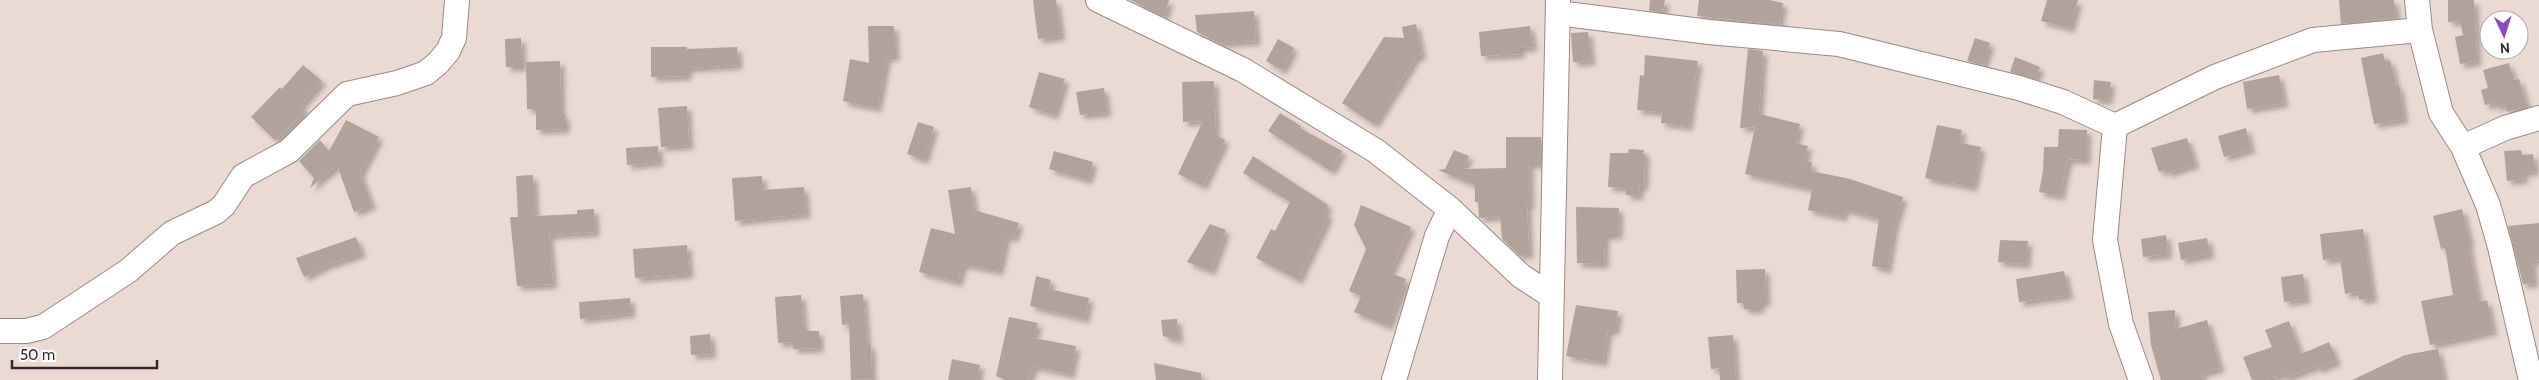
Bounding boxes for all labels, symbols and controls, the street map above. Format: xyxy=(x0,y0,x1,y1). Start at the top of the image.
north arrow xyxy=(2479,10,2529,60)
text: N xyxy=(2499,39,2510,57)
scale bar xyxy=(12,338,158,370)
text: 50 m xyxy=(20,346,55,364)

